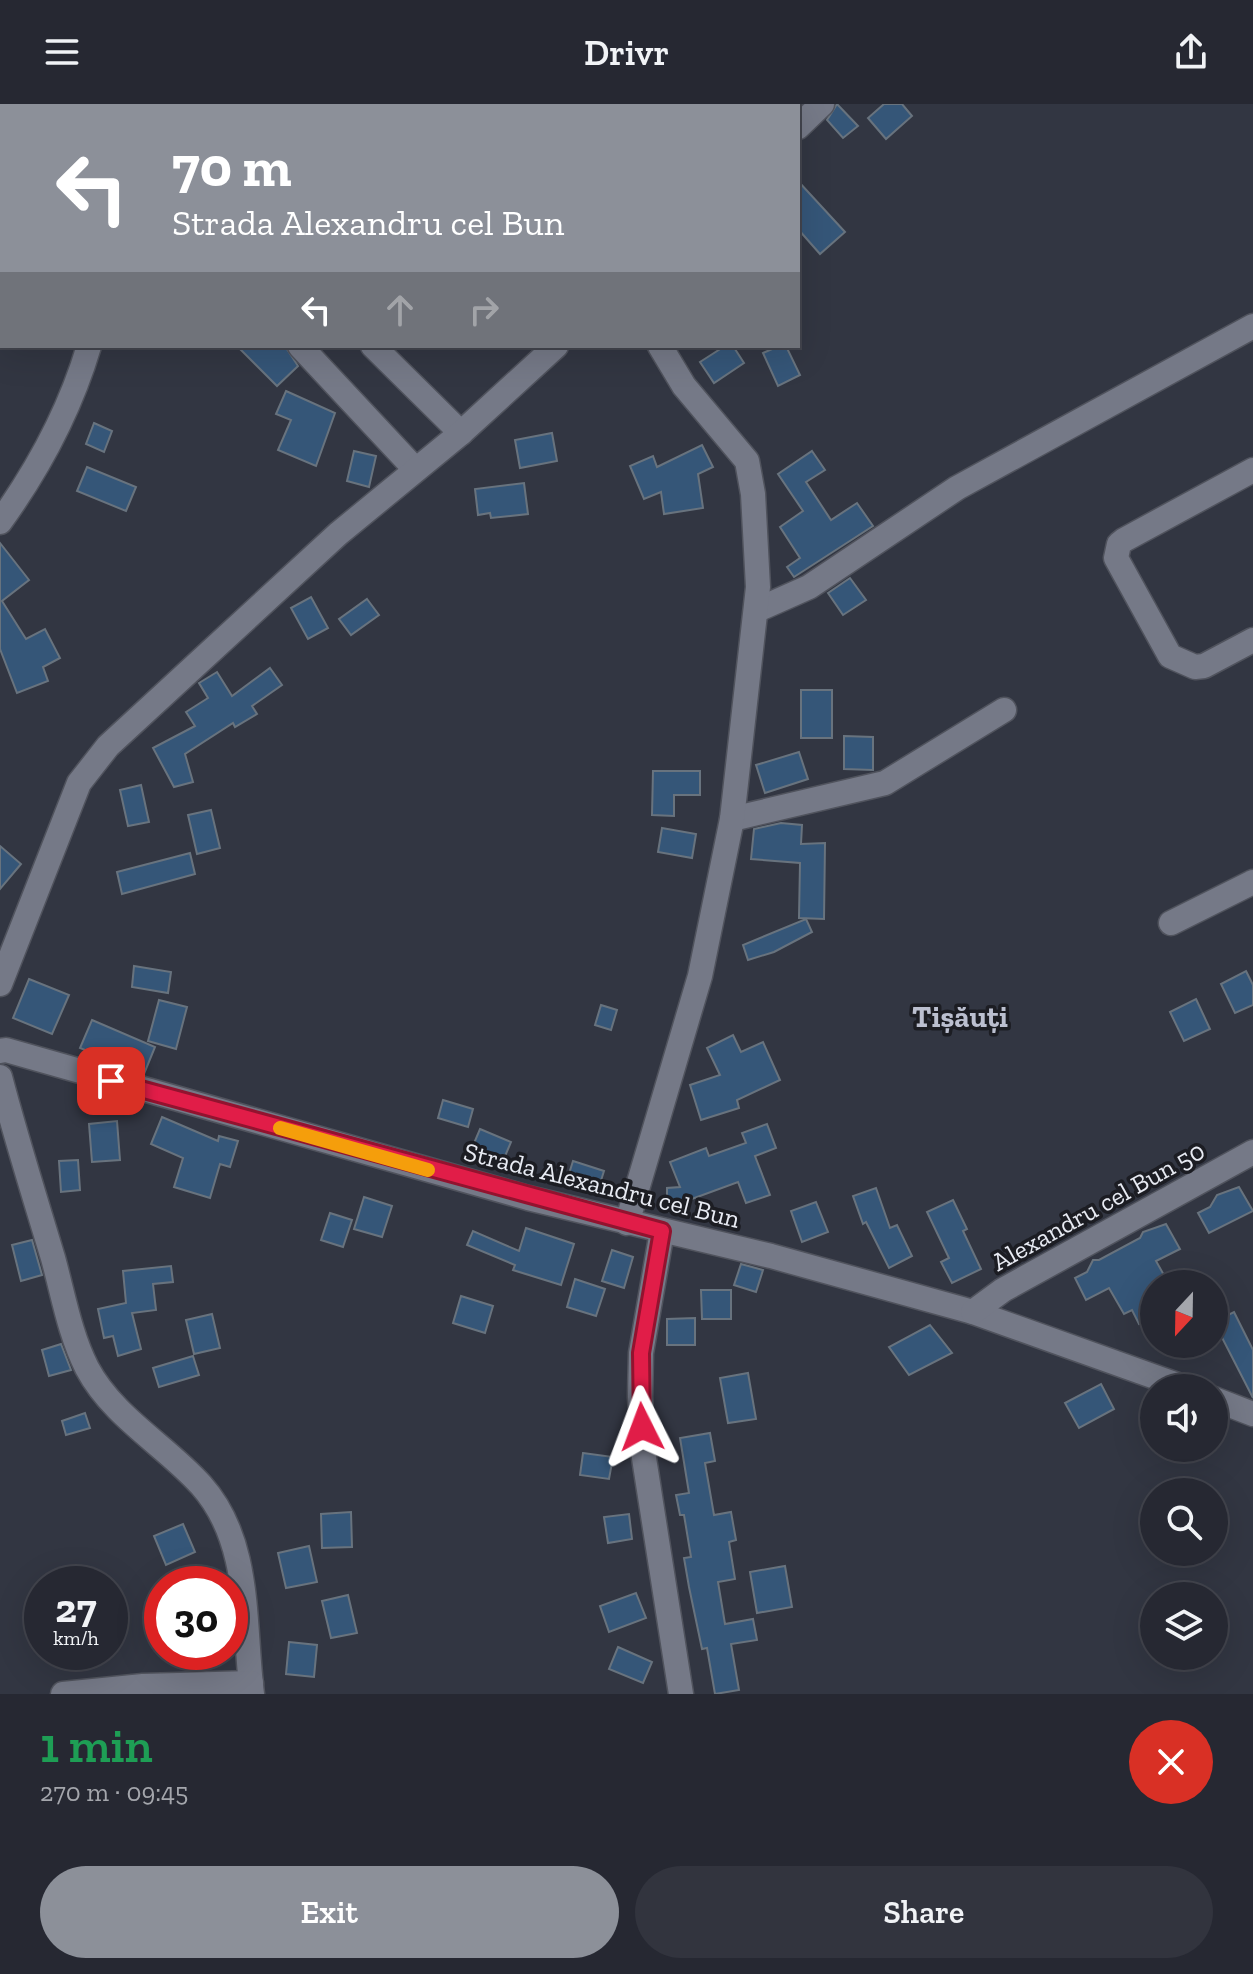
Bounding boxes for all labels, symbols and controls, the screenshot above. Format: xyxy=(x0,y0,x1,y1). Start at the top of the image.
icon: menu xyxy=(40,30,84,74)
icon: share xyxy=(1169,30,1213,74)
text: Drivr xyxy=(584,31,669,74)
text: 70 m xyxy=(172,133,292,200)
icon: left xyxy=(40,136,144,240)
text: Strada Alexandru cel Bun xyxy=(172,201,564,244)
icon: left xyxy=(294,288,338,332)
icon: ahead xyxy=(378,288,422,332)
icon: right xyxy=(462,288,506,332)
district label: Tișăuți xyxy=(912,999,1008,1035)
pin xyxy=(77,1047,145,1115)
icon: arrive xyxy=(89,1059,133,1103)
street label: Alexandru cel Bun 50 xyxy=(986,1134,1210,1278)
street label: Strada Alexandru cel Bun xyxy=(461,1135,743,1235)
north arrow xyxy=(1140,1270,1228,1358)
map controls xyxy=(1140,1270,1228,1670)
button: sound xyxy=(1140,1374,1228,1462)
position arrow xyxy=(600,1385,684,1469)
button: search xyxy=(1140,1478,1228,1566)
speed limit sign: 30 xyxy=(144,1566,248,1670)
button: layers xyxy=(1140,1582,1228,1670)
text: 27 xyxy=(55,1584,97,1632)
text: km/h xyxy=(53,1626,99,1650)
text: 1 min xyxy=(40,1717,153,1774)
button: close xyxy=(1129,1720,1213,1804)
text: 270 m · 09:45 xyxy=(40,1776,188,1808)
button: Exit xyxy=(40,1866,619,1958)
button: Share xyxy=(635,1866,1213,1958)

